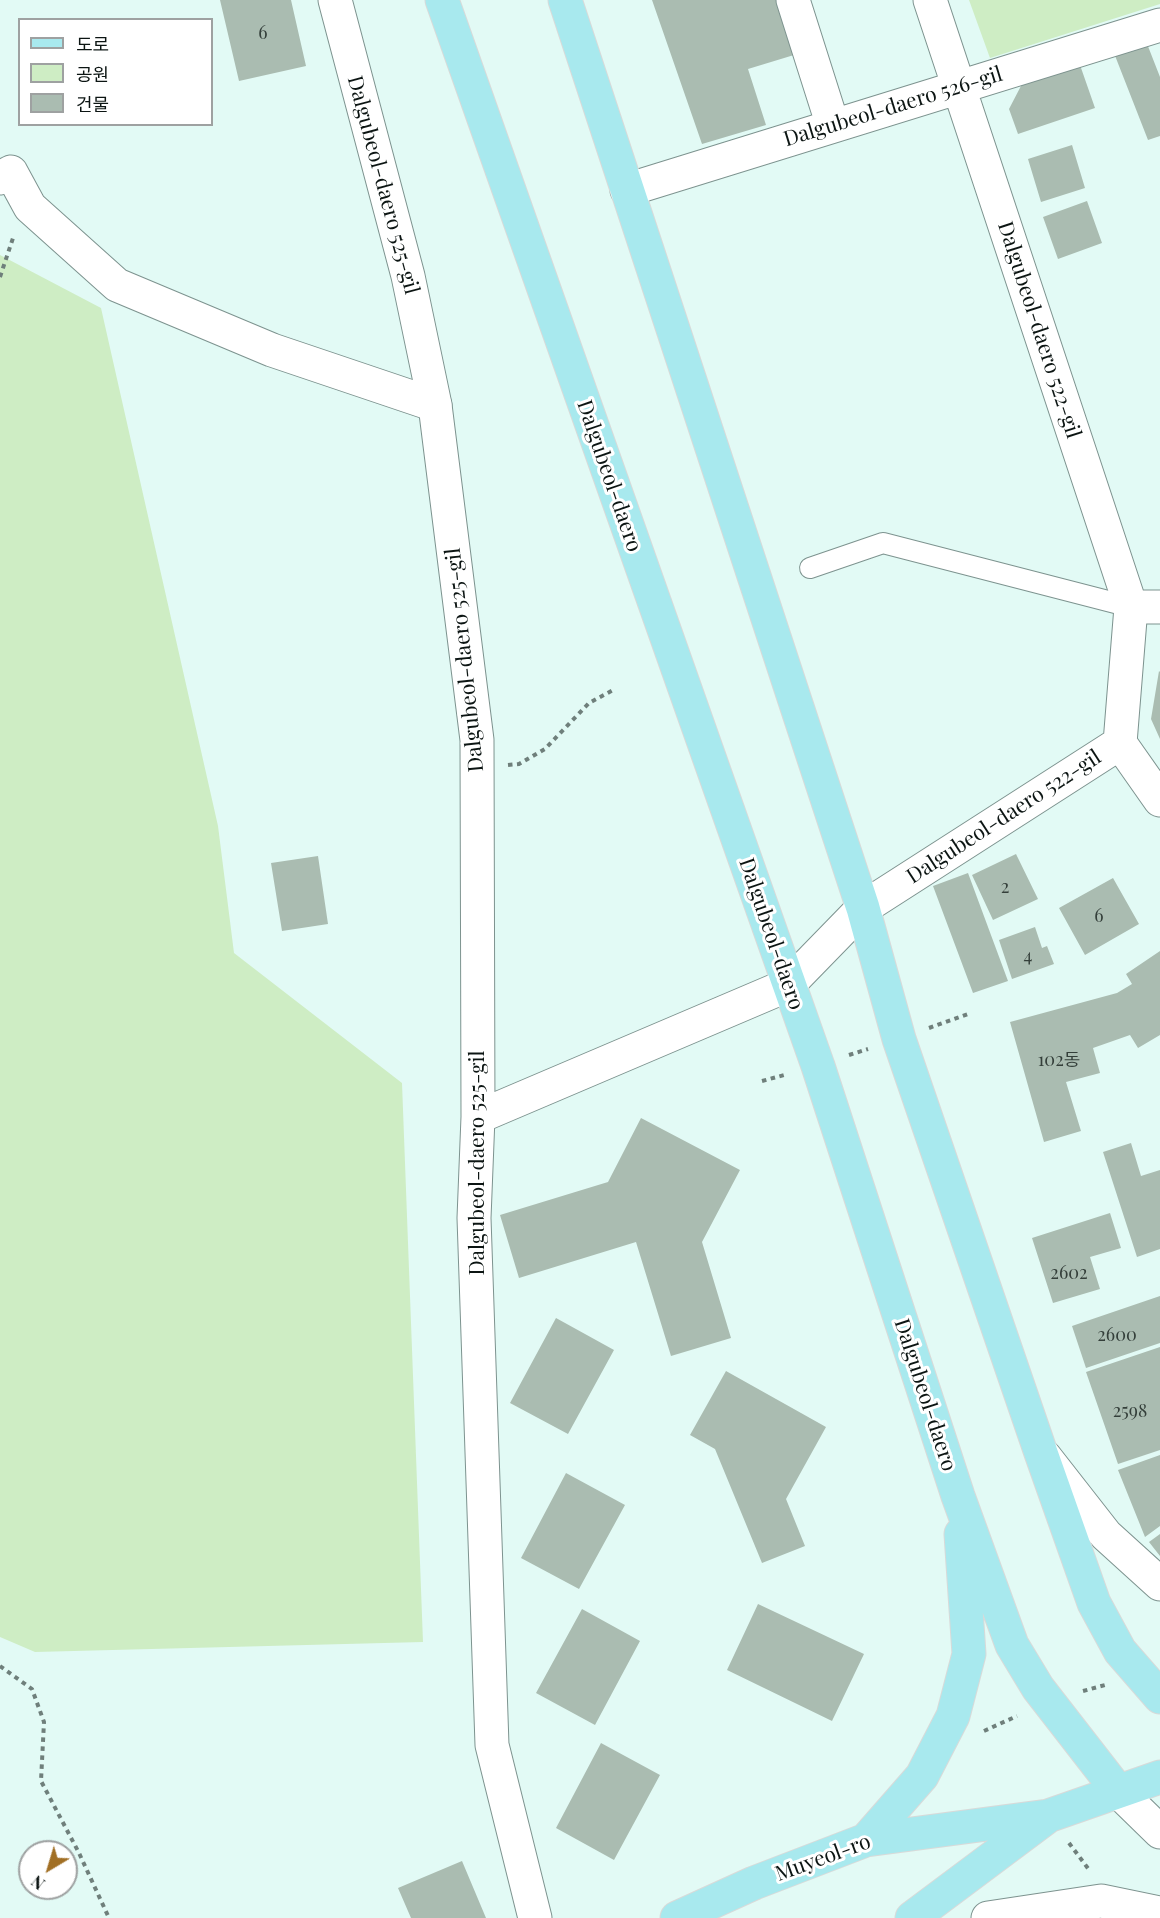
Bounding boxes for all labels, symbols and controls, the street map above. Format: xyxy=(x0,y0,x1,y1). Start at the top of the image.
legend xyxy=(18,18,213,126)
house number: 6 xyxy=(258,22,268,44)
text: 도로 xyxy=(76,32,109,56)
text: 공원 xyxy=(76,62,109,86)
street label: Dalgubeol-daero 526-gil xyxy=(781,62,1005,152)
street label: Dalgubeol-daero 525-gil xyxy=(342,73,424,297)
text: 건물 xyxy=(76,92,109,116)
street label: Dalgubeol-daero 522-gil xyxy=(992,218,1086,442)
street label: Dalgubeol-daero xyxy=(571,397,647,555)
street label: Dalgubeol-daero 525-gil xyxy=(441,547,489,773)
street label: Dalgubeol-daero 522-gil xyxy=(902,745,1106,889)
street label: Dalgubeol-daero xyxy=(733,855,809,1013)
house number: 2 xyxy=(1001,876,1009,898)
house number: 6 xyxy=(1094,905,1104,927)
house number: 4 xyxy=(1024,945,1032,967)
house number: 102동 xyxy=(1038,1049,1080,1071)
street label: Dalgubeol-daero 525-gil xyxy=(464,1050,490,1276)
house number: 2602 xyxy=(1050,1262,1088,1284)
street label: Dalgubeol-daero xyxy=(888,1316,962,1474)
house number: 2600 xyxy=(1097,1324,1137,1346)
house number: 2598 xyxy=(1113,1400,1147,1422)
street label: Muyeol-ro xyxy=(772,1829,874,1887)
north arrow xyxy=(18,1840,78,1900)
text: N xyxy=(27,1871,49,1895)

